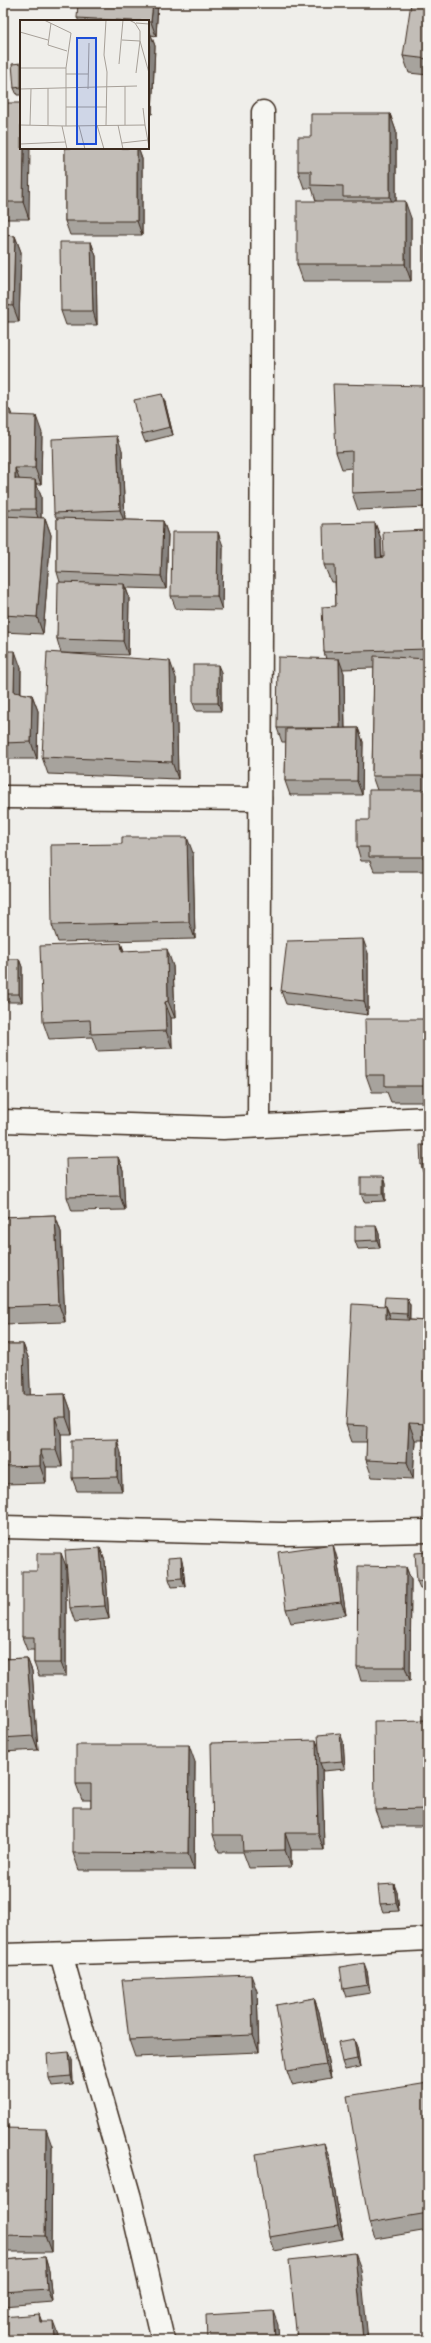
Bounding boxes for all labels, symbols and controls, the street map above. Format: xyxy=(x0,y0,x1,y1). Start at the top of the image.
inset map xyxy=(20,20,149,149)

